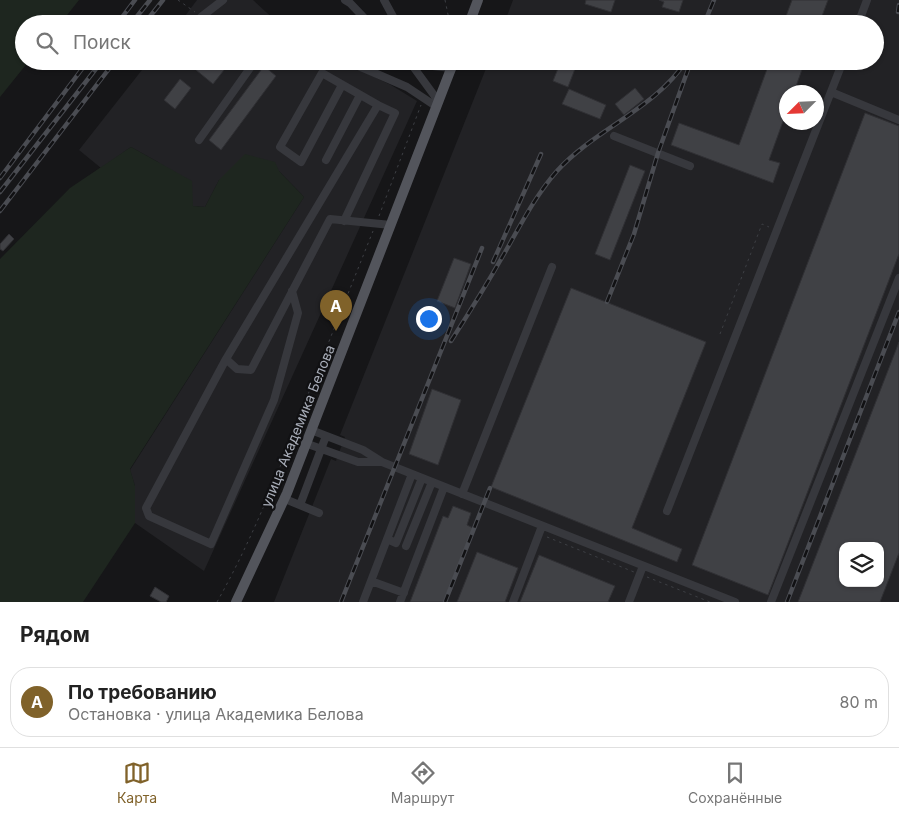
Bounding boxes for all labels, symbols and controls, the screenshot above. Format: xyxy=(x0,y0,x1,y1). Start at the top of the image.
search box xyxy=(15,15,884,70)
icon: search xyxy=(33,29,61,57)
text: Поиск xyxy=(73,31,131,54)
north arrow xyxy=(779,85,824,130)
pin: A xyxy=(320,290,352,331)
your location xyxy=(416,306,442,332)
street label: улица Академика Белова xyxy=(257,342,338,510)
map controls xyxy=(839,542,884,587)
button: layers xyxy=(839,542,884,587)
text: Рядом xyxy=(20,622,90,647)
text: По требованию xyxy=(68,681,217,704)
text: A xyxy=(31,692,43,712)
text: 80 m xyxy=(839,692,878,712)
text: Остановка · улица Академика Белова xyxy=(68,704,364,724)
tab: Карта xyxy=(117,759,157,806)
tab: Маршрут xyxy=(391,759,454,806)
tab: Сохранённые xyxy=(688,759,782,806)

